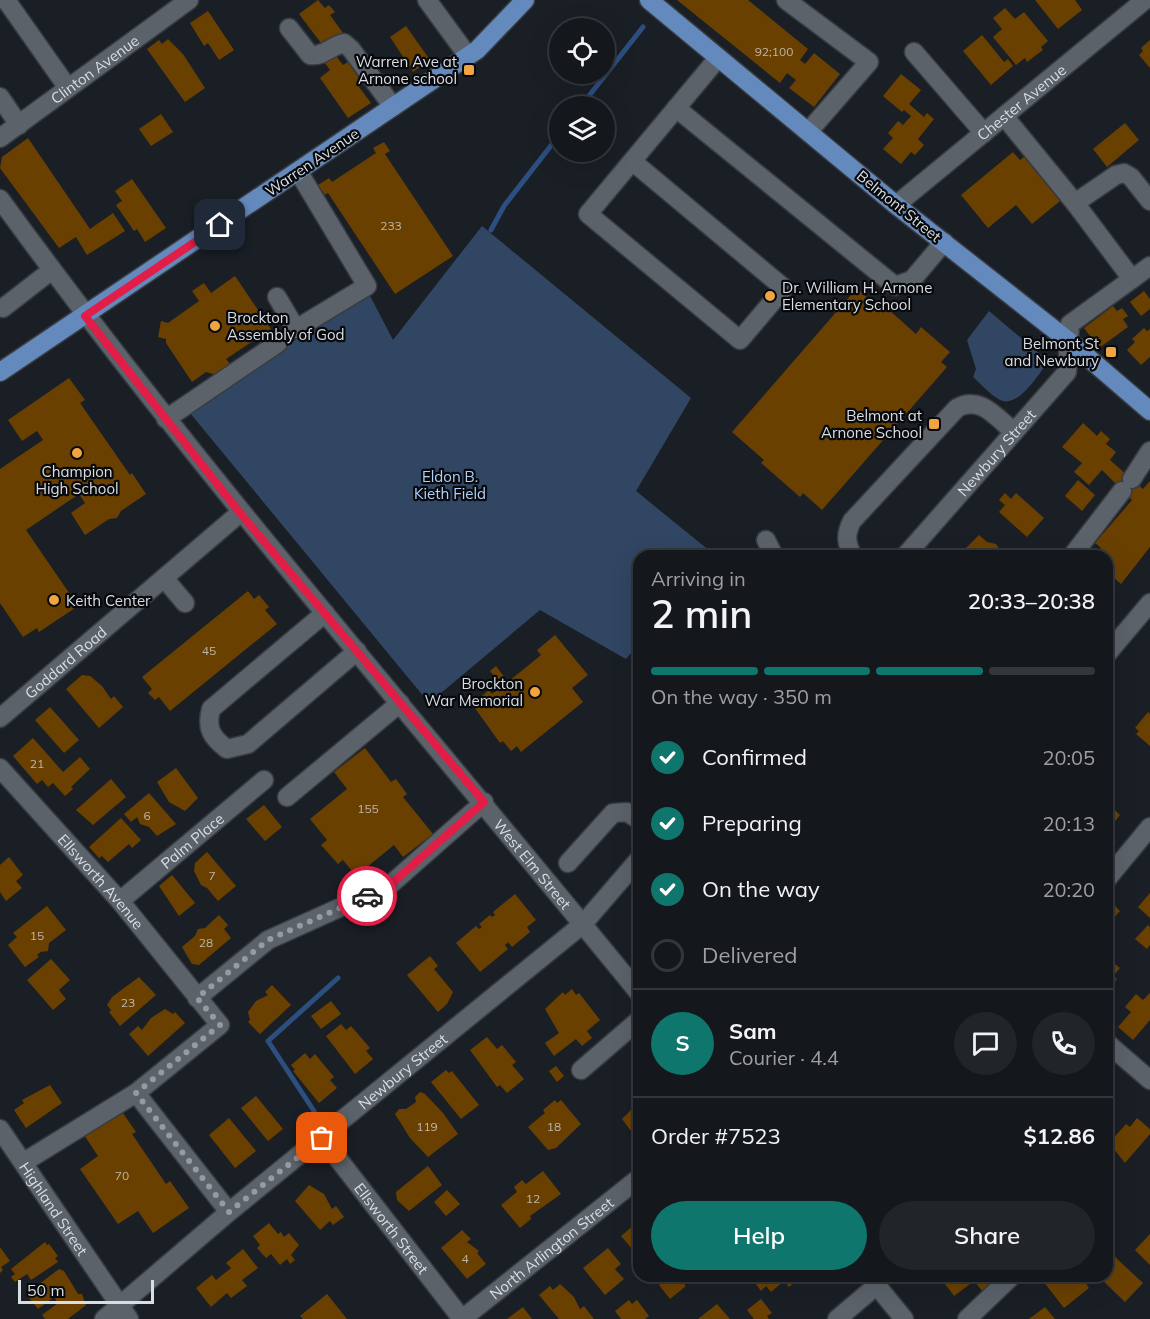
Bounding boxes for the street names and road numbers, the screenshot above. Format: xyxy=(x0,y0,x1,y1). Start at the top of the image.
street label: Clinton Avenue xyxy=(46,30,142,108)
street label: Chester Avenue xyxy=(973,60,1069,144)
street label: Warren Avenue xyxy=(262,124,362,200)
street label: Belmont Street xyxy=(853,166,945,246)
street label: Newbury Street xyxy=(953,405,1039,500)
street label: Goddard Road xyxy=(21,622,110,702)
street label: Palm Place xyxy=(156,809,228,873)
street label: West Elm Street xyxy=(490,815,576,913)
street label: Ellsworth Avenue xyxy=(54,830,148,933)
street label: Newbury Street xyxy=(354,1029,451,1113)
street label: Highland Street xyxy=(16,1158,92,1259)
street label: Ellsworth Street xyxy=(351,1179,433,1278)
street label: North Arlington Street xyxy=(485,1193,617,1303)

